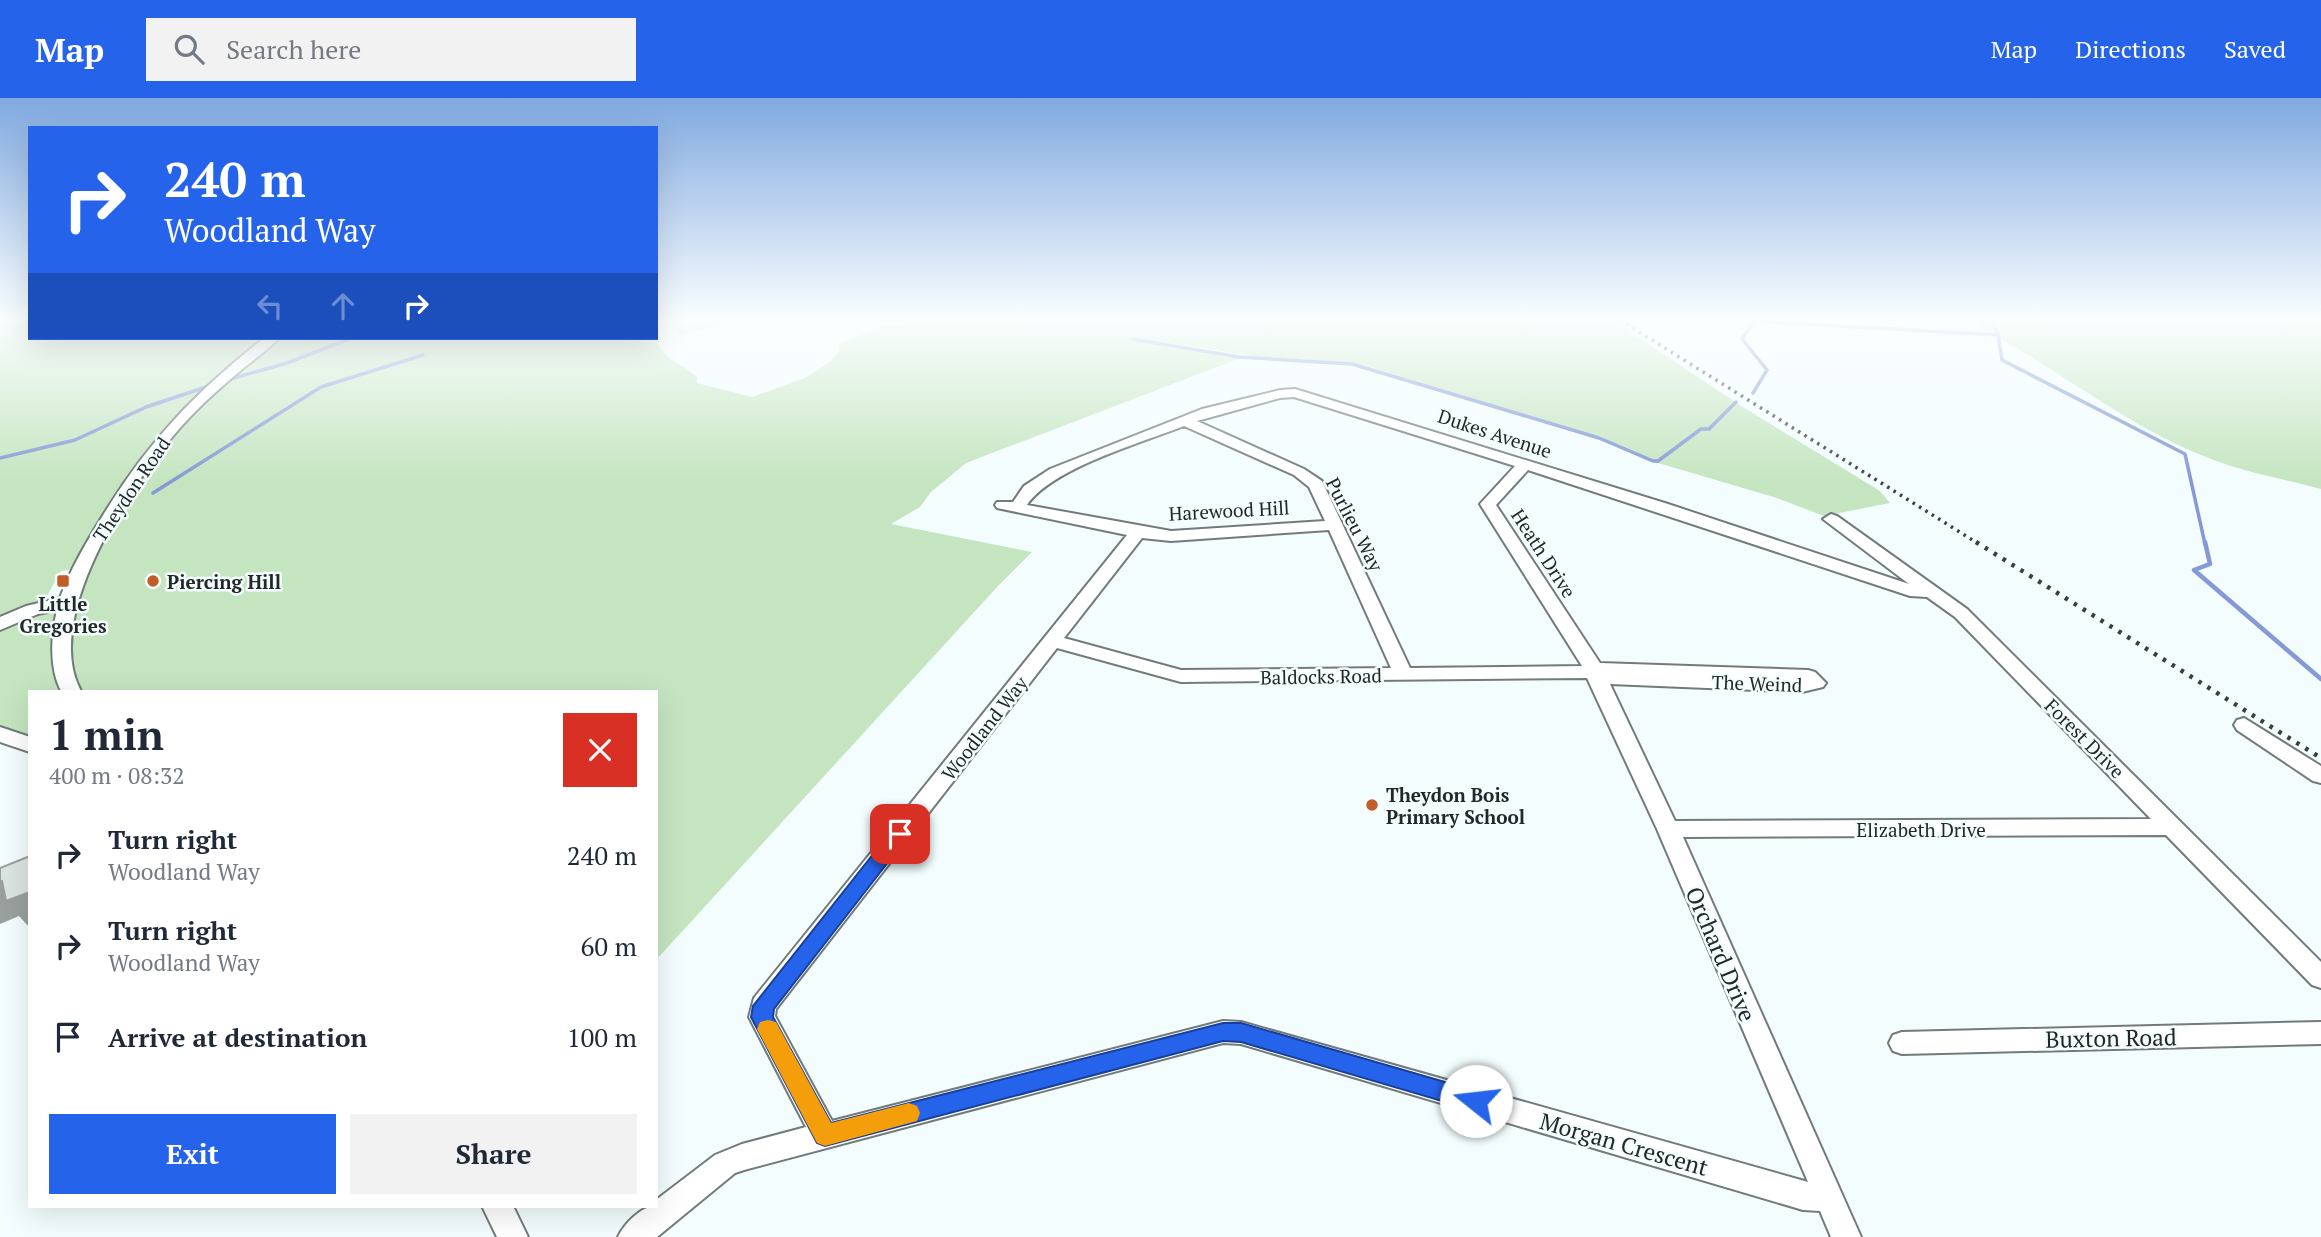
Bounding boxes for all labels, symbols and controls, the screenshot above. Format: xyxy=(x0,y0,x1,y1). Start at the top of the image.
search box xyxy=(146,18,636,81)
text: Map xyxy=(35,28,104,71)
icon: search xyxy=(170,30,208,68)
text: Search here xyxy=(226,32,361,66)
text: Map xyxy=(1991,33,2037,65)
text: Directions xyxy=(2075,33,2186,65)
text: Saved xyxy=(2224,33,2286,65)
text: 240 m xyxy=(164,146,306,211)
icon: right xyxy=(49,154,140,245)
text: Woodland Way xyxy=(164,209,375,251)
icon: left xyxy=(251,287,289,325)
icon: ahead xyxy=(324,287,362,325)
icon: right xyxy=(397,287,435,325)
street label: Dukes Avenue xyxy=(1435,403,1555,463)
street label: Theydon Road xyxy=(87,431,175,546)
street label: Purlieu Way xyxy=(1321,473,1389,575)
street label: Harewood Hill xyxy=(1168,494,1290,526)
street label: Heath Drive xyxy=(1506,504,1582,602)
place label: Piercing Hill xyxy=(167,569,281,594)
marker: Little Gregories xyxy=(55,573,71,589)
marker: Piercing Hill xyxy=(145,573,161,589)
place label: Little Gregories xyxy=(19,591,107,638)
street label: Baldocks Road xyxy=(1260,662,1383,690)
street label: The Weind xyxy=(1711,669,1803,697)
street label: Woodland Way xyxy=(936,671,1033,785)
street label: Forest Drive xyxy=(2040,693,2130,783)
text: 1 min xyxy=(49,706,164,762)
button: close xyxy=(563,713,637,787)
text: 400 m · 08:32 xyxy=(49,760,184,791)
place label: Theydon Bois Primary School xyxy=(1386,782,1525,829)
marker: Theydon Bois Primary School xyxy=(1364,797,1380,813)
pin xyxy=(870,804,930,864)
icon: arrive xyxy=(881,815,919,853)
street label: Elizabeth Drive xyxy=(1856,817,1986,842)
text: Turn right xyxy=(108,822,237,856)
icon: right xyxy=(49,836,87,874)
text: 240 m xyxy=(567,838,637,872)
text: Woodland Way xyxy=(108,856,260,887)
street label: Orchard Drive xyxy=(1679,882,1763,1026)
text: Turn right xyxy=(108,913,237,947)
icon: right xyxy=(49,927,87,965)
text: 60 m xyxy=(581,929,637,963)
text: Woodland Way xyxy=(108,947,260,978)
icon: arrive xyxy=(49,1018,87,1056)
text: Arrive at destination xyxy=(108,1020,367,1054)
text: 100 m xyxy=(567,1020,637,1054)
street label: Buxton Road xyxy=(2045,1021,2177,1055)
position arrow xyxy=(1439,1064,1513,1138)
street label: Morgan Crescent xyxy=(1536,1105,1712,1183)
button: Exit xyxy=(49,1114,336,1194)
button: Share xyxy=(350,1114,637,1194)

